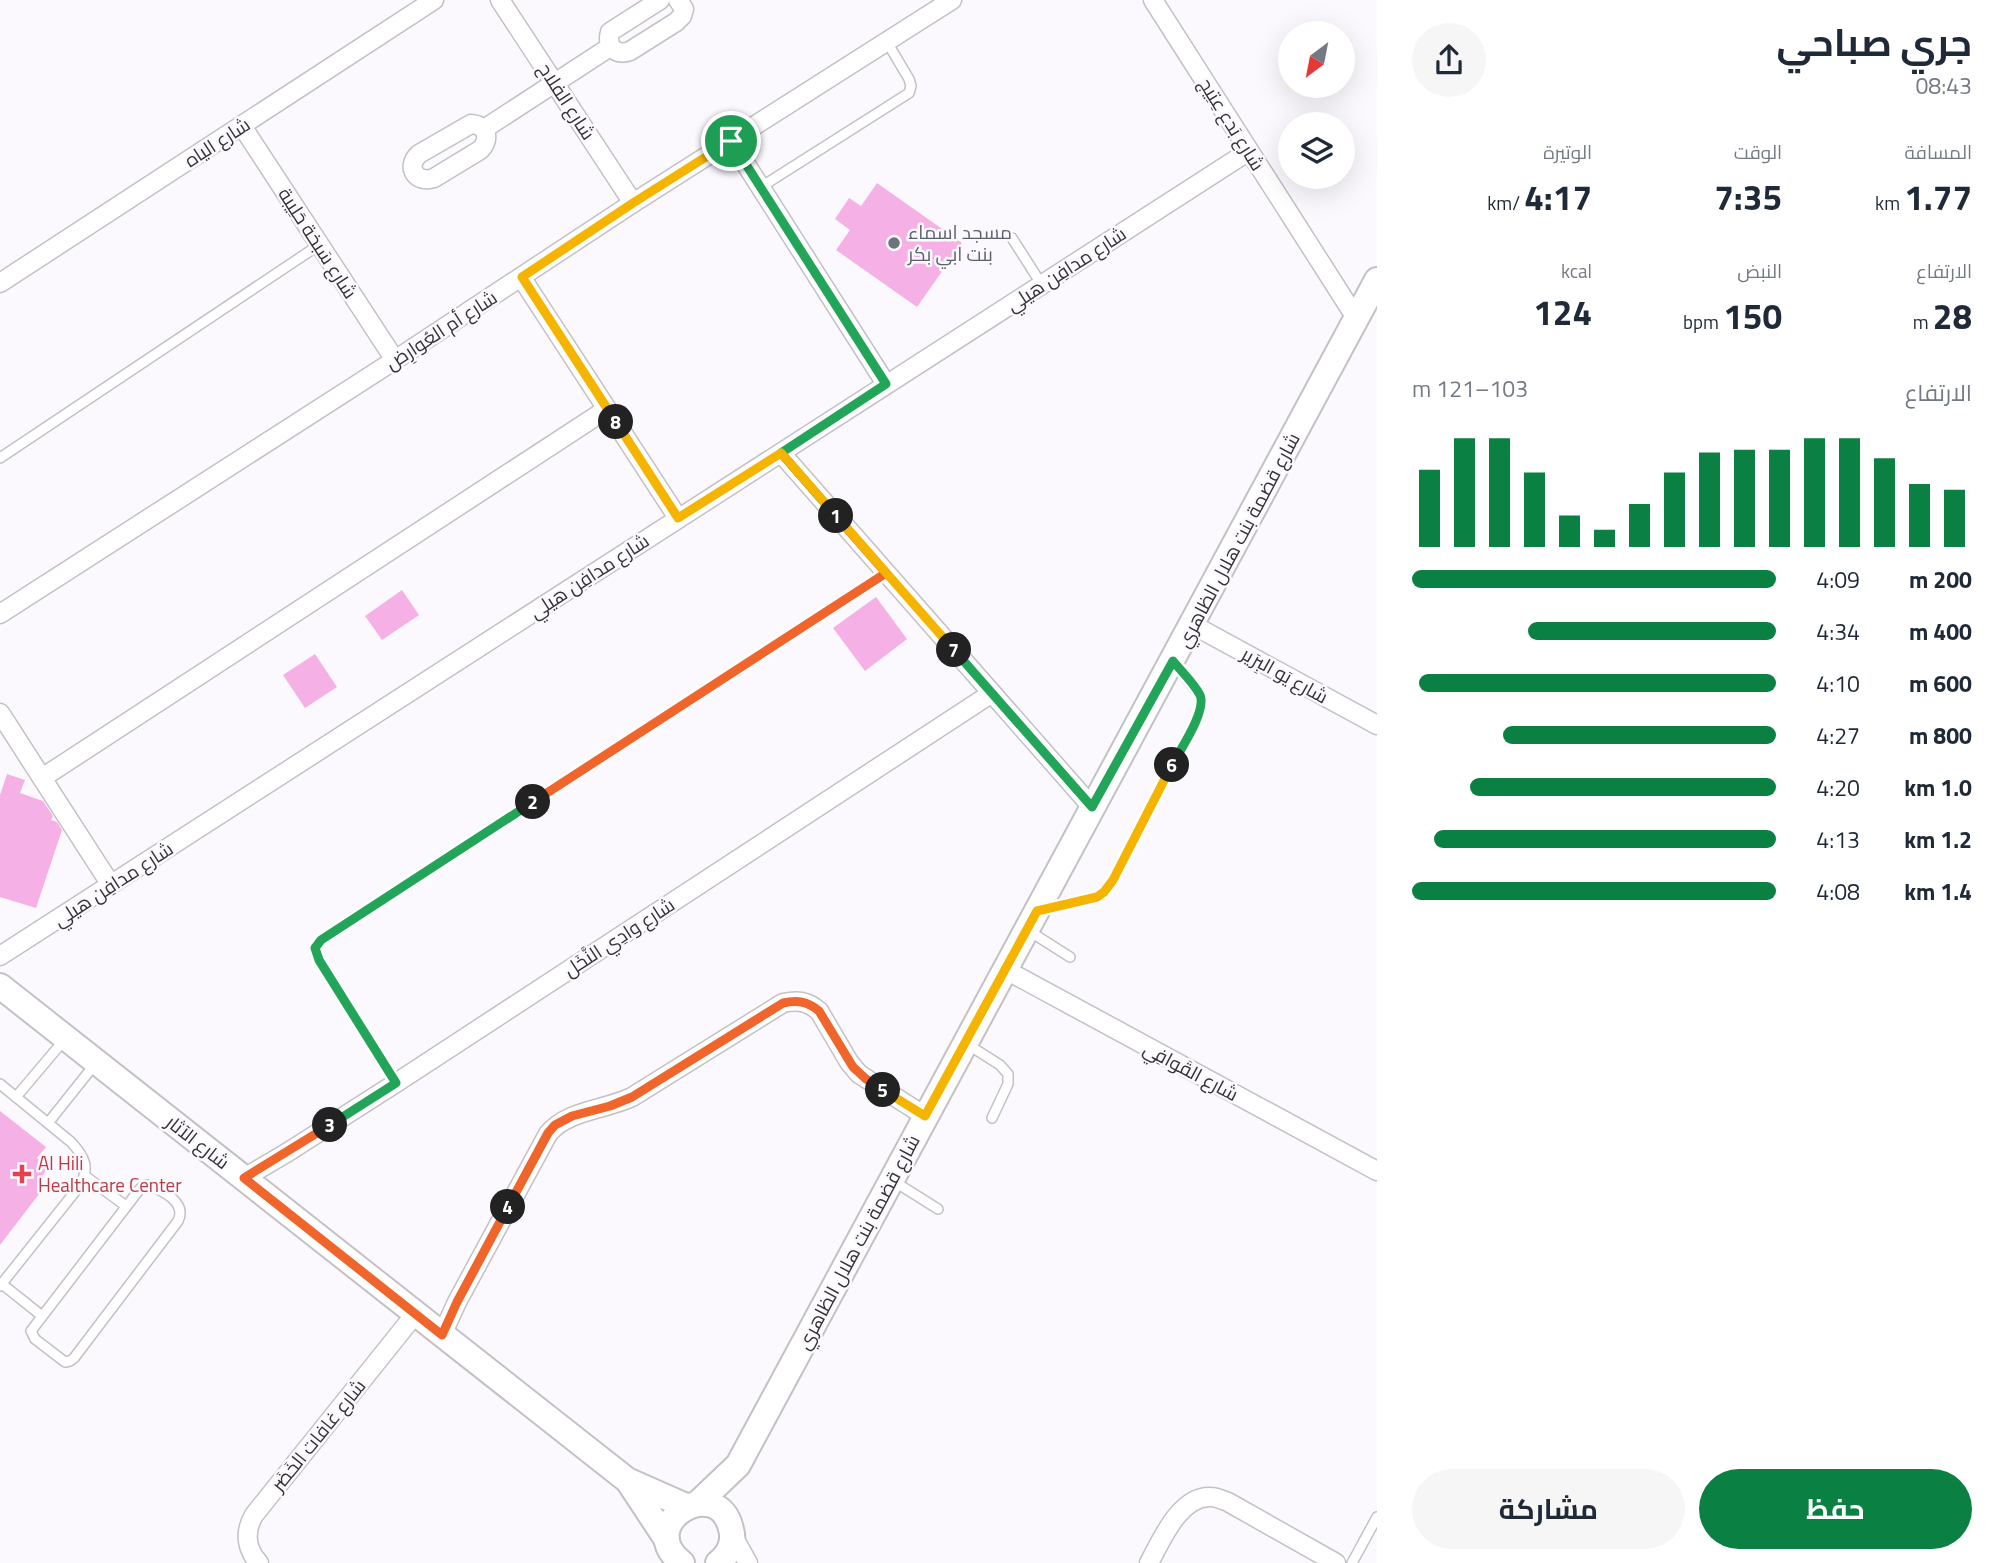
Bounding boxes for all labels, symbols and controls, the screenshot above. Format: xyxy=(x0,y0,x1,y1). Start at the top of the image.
text: جري صباحي xyxy=(1776,13,1972,71)
north arrow xyxy=(1278,21,1354,98)
map controls xyxy=(1278,21,1355,189)
button: share xyxy=(1412,23,1486,97)
street label: شارع الفلاح xyxy=(532,56,603,145)
text: 08:43 xyxy=(1915,68,1972,103)
street label: شارع بَدع عِتِيج xyxy=(1192,71,1273,176)
street label: شارع الياه xyxy=(178,109,255,174)
pin xyxy=(701,111,761,171)
button: layers xyxy=(1278,112,1355,189)
icon: arrive xyxy=(712,122,750,160)
text: الوتيرة xyxy=(1543,137,1592,166)
text: الوقت xyxy=(1734,137,1782,166)
text: المسافة xyxy=(1904,137,1972,166)
text: 4:17 xyxy=(1524,170,1592,224)
text: 7:35 xyxy=(1714,170,1782,224)
text: 1.77 xyxy=(1904,170,1972,224)
street label: شارع سَبخة حَلِيبة xyxy=(272,181,365,304)
text: /km xyxy=(1487,188,1524,217)
text: km xyxy=(1875,188,1904,217)
place label: مسجد اسماء بنت ابي بكر xyxy=(907,217,1012,269)
street label: شارع مدافِن هيلي xyxy=(1000,219,1132,319)
marker: مسجد اسماء بنت ابي بكر xyxy=(886,235,902,251)
text: kcal xyxy=(1561,256,1592,285)
text: النبض xyxy=(1737,256,1782,285)
text: الارتفاع xyxy=(1916,256,1972,285)
street label: شارع أم العُوارِض xyxy=(379,282,502,377)
text: 124 xyxy=(1533,285,1592,339)
text: 150 xyxy=(1723,289,1782,343)
text: 28 xyxy=(1933,289,1972,343)
text: bpm xyxy=(1683,307,1723,336)
text: m xyxy=(1913,307,1933,336)
text: 103–121 m xyxy=(1412,371,1528,406)
text: الارتفاع xyxy=(1905,375,1972,410)
pin: 8 xyxy=(598,404,634,440)
text: 8 xyxy=(610,407,621,436)
street label: شارع قضمة بنت هلال الظاهري xyxy=(1168,427,1308,653)
pin: 1 xyxy=(818,498,854,534)
text: 1 xyxy=(830,501,841,530)
street label: شارع مدافِن هيلي xyxy=(523,526,655,626)
text: 4:09 xyxy=(1816,562,1860,597)
text: 200 m xyxy=(1909,562,1972,597)
text: 4:34 xyxy=(1816,614,1860,649)
text: 400 m xyxy=(1909,614,1972,649)
pin: 7 xyxy=(936,632,972,668)
text: 7 xyxy=(948,635,959,664)
street label: شارع يَو البِرَير xyxy=(1236,638,1334,710)
text: 4:10 xyxy=(1816,666,1860,701)
text: 600 m xyxy=(1909,666,1972,701)
text: 4:27 xyxy=(1816,718,1860,753)
text: 800 m xyxy=(1909,718,1972,753)
pin: 6 xyxy=(1154,748,1190,782)
text: 6 xyxy=(1166,750,1177,779)
text: 4:20 xyxy=(1816,770,1860,805)
text: 1.0 km xyxy=(1904,770,1972,805)
pin: 2 xyxy=(516,784,550,820)
text: 2 xyxy=(527,787,538,816)
text: 4:13 xyxy=(1816,822,1860,857)
text: 1.2 km xyxy=(1904,822,1972,857)
street label: شارع مدافِن هيلي xyxy=(47,834,179,934)
text: 4:08 xyxy=(1816,874,1860,909)
text: 1.4 km xyxy=(1904,874,1972,909)
street label: شارع وادِي النَّخَل xyxy=(557,890,681,984)
street label: شارع القَوافِي xyxy=(1138,1033,1244,1109)
pin: 5 xyxy=(866,1072,900,1108)
text: 5 xyxy=(877,1075,888,1104)
street label: شارع الآثار xyxy=(159,1107,236,1176)
pin: 3 xyxy=(312,1108,348,1142)
text: 3 xyxy=(324,1110,335,1139)
street label: شارع قضمة بنت هلال الظاهري xyxy=(788,1129,928,1355)
place label: Al Hili Healthcare Center xyxy=(38,1148,182,1199)
marker: Al Hili Healthcare Center xyxy=(12,1164,32,1184)
pin: 4 xyxy=(490,1190,526,1224)
text: 4 xyxy=(502,1192,513,1221)
street label: شارع غافات الخَضَر xyxy=(263,1372,372,1498)
button: مشاركة xyxy=(1412,1469,1685,1549)
button: حفظ xyxy=(1699,1469,1972,1549)

